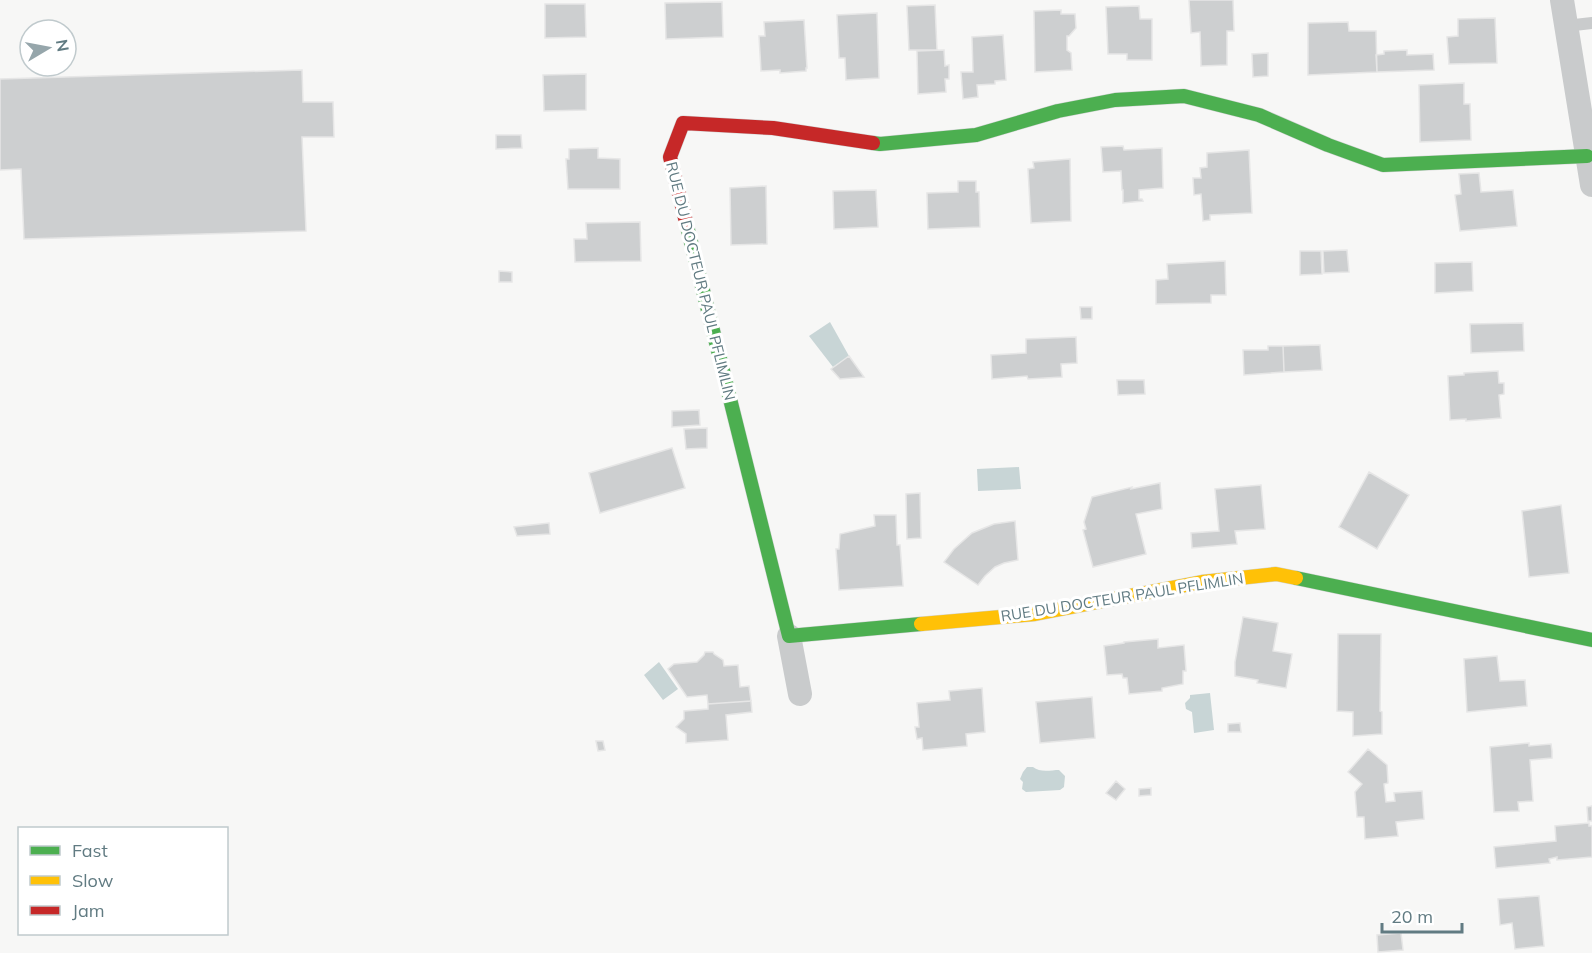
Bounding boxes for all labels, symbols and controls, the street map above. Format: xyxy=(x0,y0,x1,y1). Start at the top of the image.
north arrow xyxy=(18,18,78,78)
text: N xyxy=(52,38,74,53)
street label: RUE DU DOCTEUR PAUL PFLIMLIN xyxy=(662,160,740,402)
street label: RUE DU DOCTEUR PAUL PFLIMLIN xyxy=(999,568,1245,626)
legend xyxy=(18,827,228,935)
text: Fast xyxy=(72,839,108,862)
text: Slow xyxy=(72,869,114,892)
scale bar xyxy=(1382,896,1462,934)
text: Jam xyxy=(72,899,105,922)
text: 20 m xyxy=(1391,905,1433,928)

